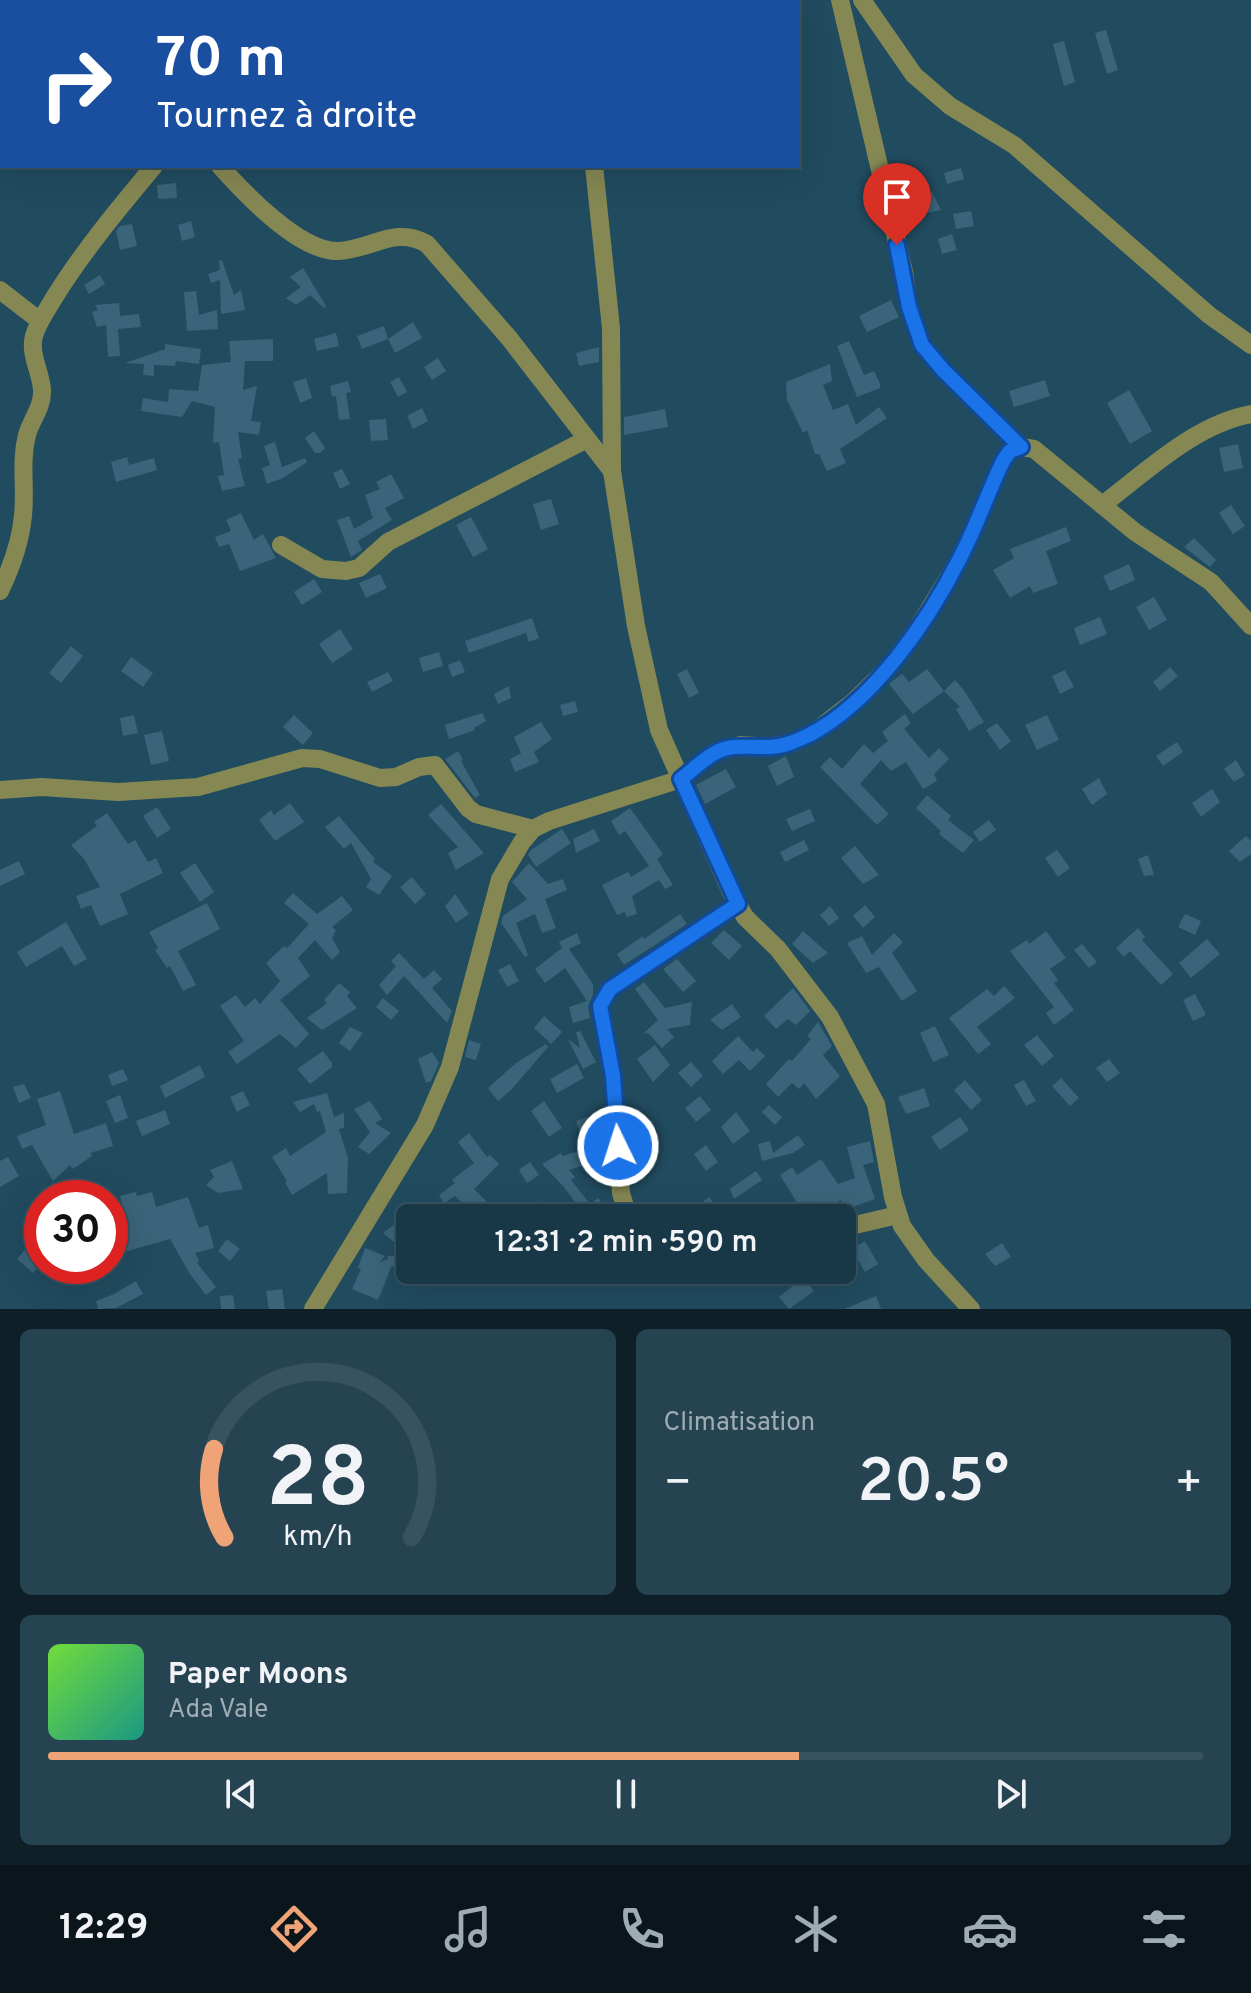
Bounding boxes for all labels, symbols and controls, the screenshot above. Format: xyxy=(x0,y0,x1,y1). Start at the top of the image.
text: 70 m xyxy=(156,26,286,96)
icon: right xyxy=(24,32,128,136)
text: Tournez à droite xyxy=(156,95,417,141)
pin xyxy=(863,163,931,245)
icon: arrive xyxy=(875,175,919,219)
position arrow xyxy=(576,1104,660,1188)
speed limit sign: 30 xyxy=(24,1180,128,1284)
text: 12:31 · 2 min · 590 m xyxy=(494,1225,758,1262)
text: Climatisation xyxy=(664,1407,815,1440)
text: 28 xyxy=(266,1431,369,1536)
text: 20.5° xyxy=(857,1447,1009,1523)
text: − xyxy=(664,1457,692,1513)
text: + xyxy=(1175,1457,1203,1513)
text: km/h xyxy=(283,1520,352,1556)
text: Paper Moons xyxy=(168,1657,348,1694)
text: Ada Vale xyxy=(168,1694,268,1727)
icon: previous xyxy=(219,1772,263,1816)
icon: pause xyxy=(604,1772,648,1816)
icon: next xyxy=(989,1772,1033,1816)
icon: directions xyxy=(266,1901,322,1957)
icon: music xyxy=(440,1901,496,1957)
icon: phone xyxy=(614,1901,670,1957)
icon: climate xyxy=(788,1901,844,1957)
icon: car xyxy=(962,1901,1018,1957)
icon: filters xyxy=(1136,1901,1192,1957)
text: 12:29 xyxy=(59,1906,148,1952)

